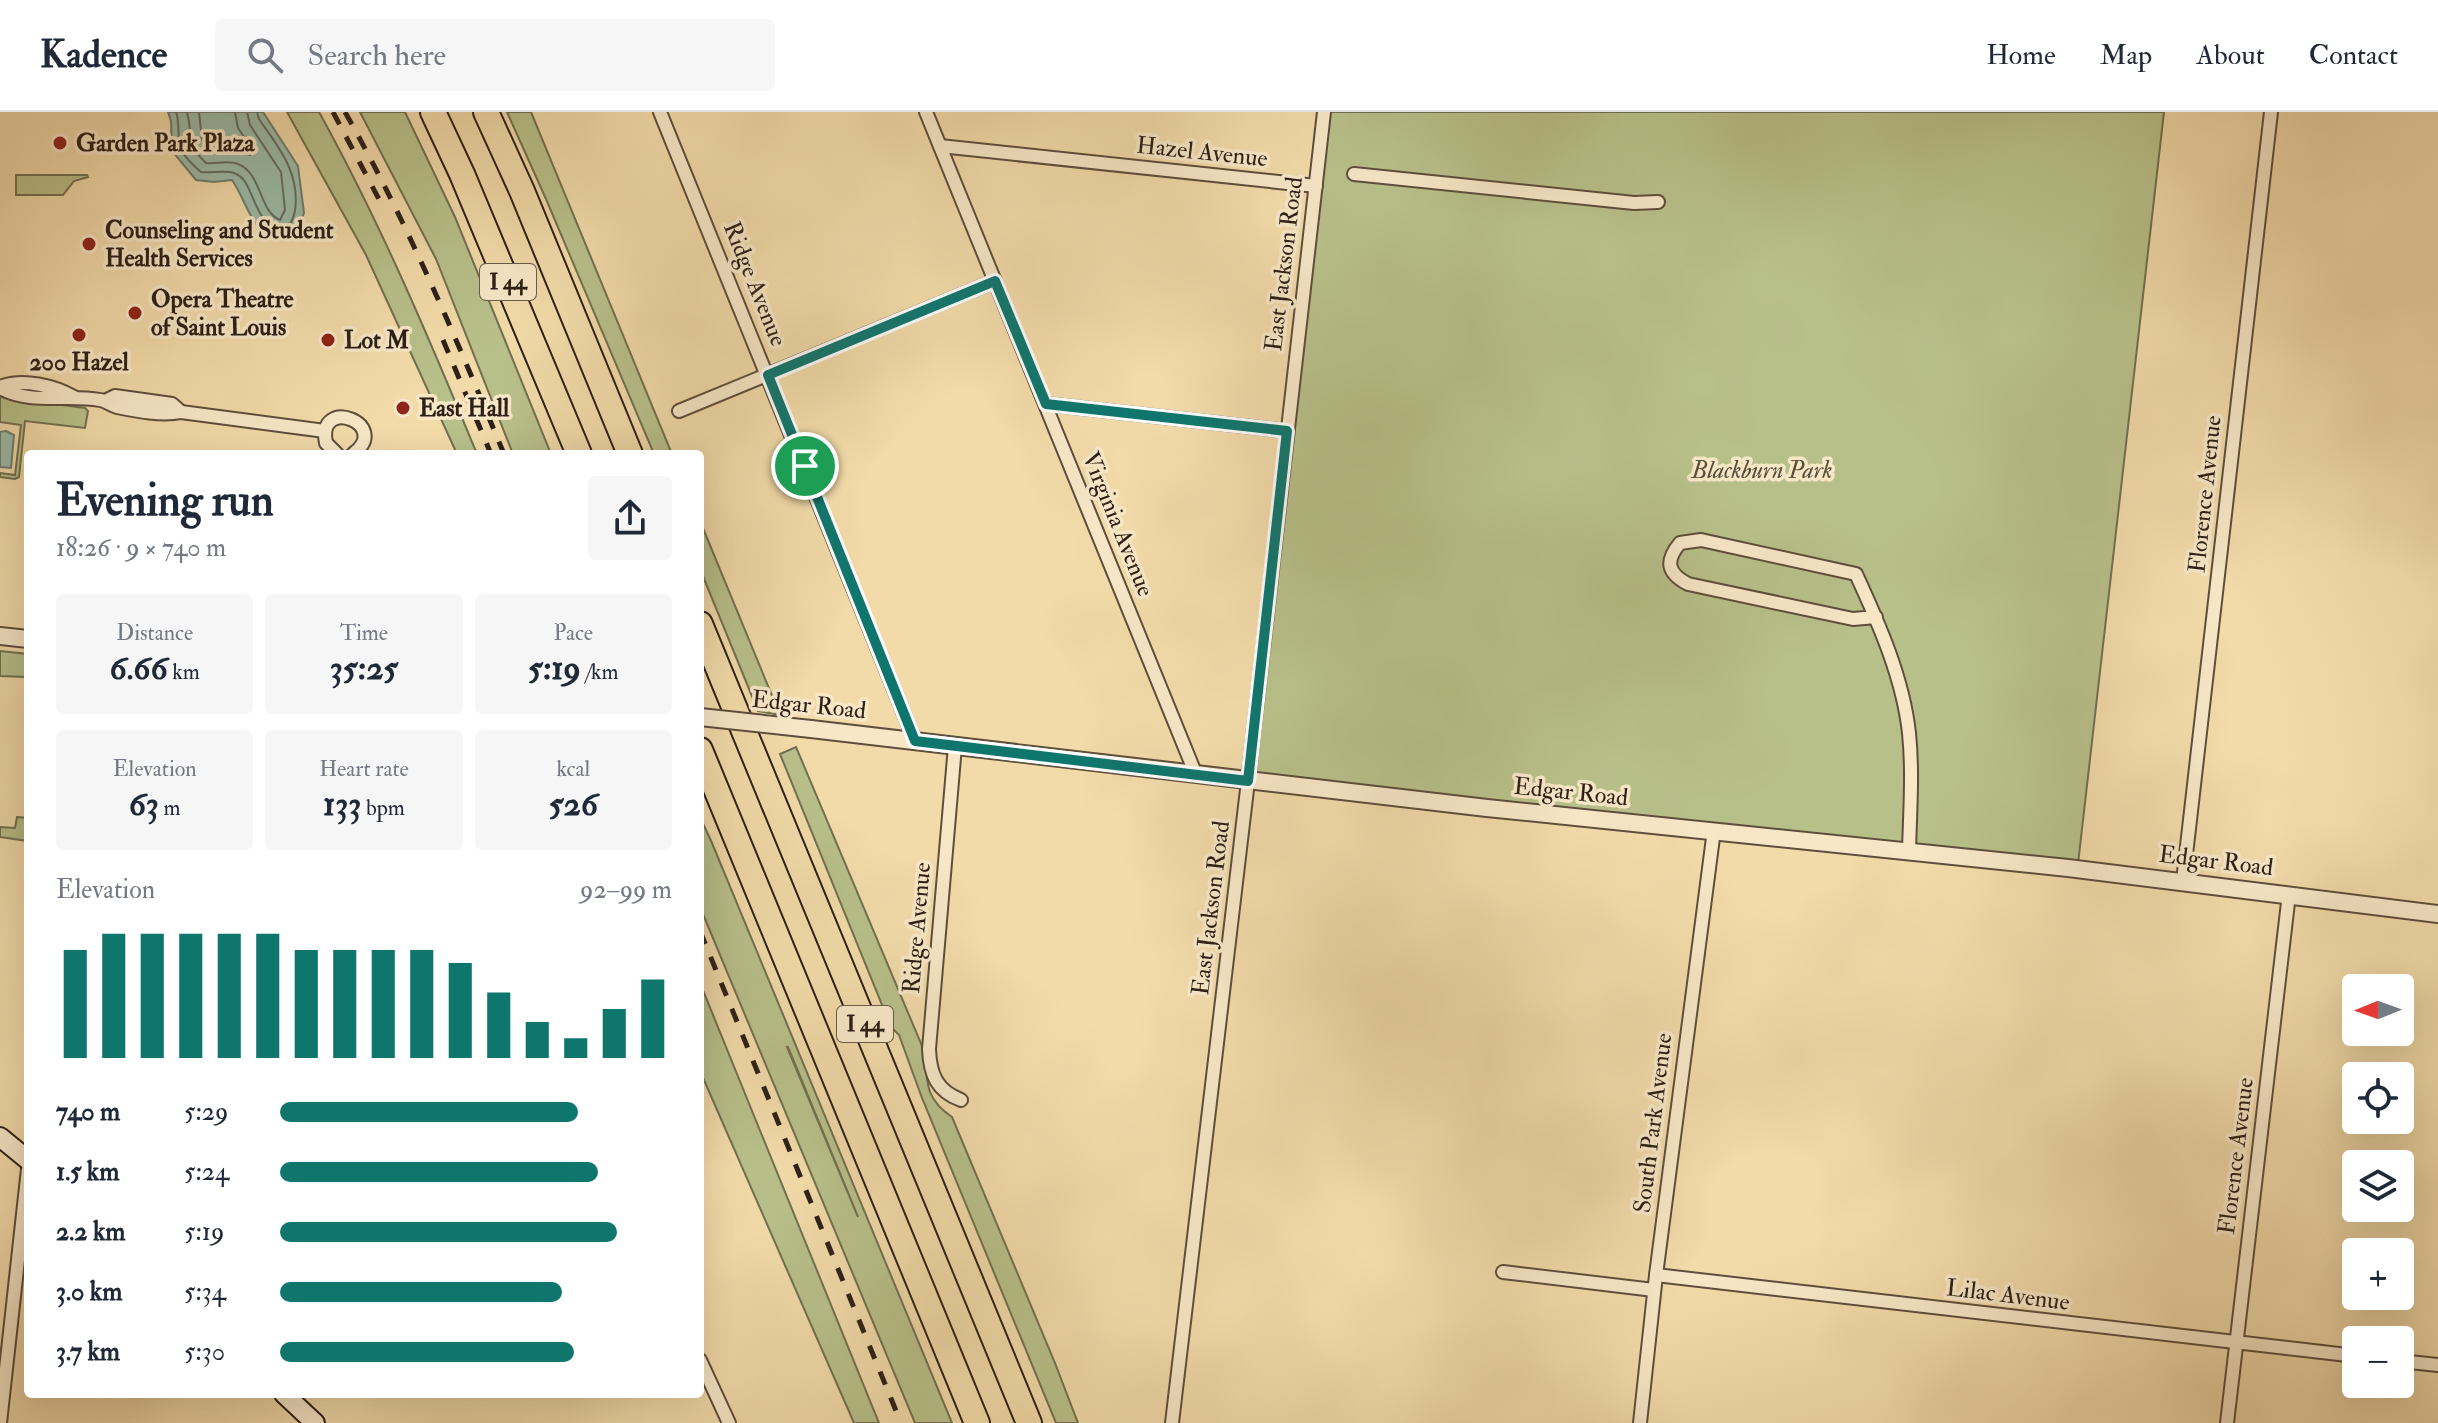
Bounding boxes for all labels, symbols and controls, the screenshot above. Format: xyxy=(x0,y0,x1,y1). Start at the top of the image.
search box xyxy=(215,19,775,91)
text: Kadence xyxy=(40,31,167,79)
icon: search xyxy=(243,33,287,77)
text: Search here xyxy=(307,37,446,74)
text: Home xyxy=(1986,38,2056,73)
text: Map xyxy=(2100,38,2152,73)
text: About xyxy=(2196,38,2265,73)
text: Contact xyxy=(2309,38,2398,73)
place label: Garden Park Plaza xyxy=(76,128,256,159)
street label: Hazel Avenue xyxy=(1135,130,1269,174)
marker: Garden Park Plaza xyxy=(51,134,69,152)
street label: East Jackson Road xyxy=(1258,175,1310,353)
place label: Counseling and Student Health Services xyxy=(105,215,334,274)
street label: Ridge Avenue xyxy=(716,217,794,351)
marker: Counseling and Student Health Services xyxy=(80,235,98,253)
road number: I 44 xyxy=(480,264,536,300)
place label: Opera Theatre of Saint Louis xyxy=(151,284,294,343)
marker: Opera Theatre of Saint Louis xyxy=(126,304,144,322)
place label: Lot M xyxy=(344,325,409,356)
marker: 200 Hazel xyxy=(70,326,88,344)
marker: Lot M xyxy=(319,331,337,349)
place label: 200 Hazel xyxy=(29,347,129,378)
place label: East Hall xyxy=(419,393,510,424)
marker: East Hall xyxy=(394,399,412,417)
street label: Florence Avenue xyxy=(2181,414,2229,574)
pin xyxy=(771,432,839,500)
icon: arrive xyxy=(783,444,827,488)
street label: Virginia Avenue xyxy=(1075,447,1161,601)
park label: Blackburn Park xyxy=(1691,455,1833,486)
text: Evening run xyxy=(56,474,274,529)
button: share xyxy=(588,476,672,560)
text: 18:26 · 9 × 740 m xyxy=(56,532,226,564)
text: Distance xyxy=(116,619,193,647)
text: Time xyxy=(340,619,388,647)
text: Pace xyxy=(554,619,593,647)
text: 6.66 xyxy=(110,647,168,690)
text: 35:25 xyxy=(330,647,398,690)
text: 5:19 xyxy=(528,647,581,690)
text: km xyxy=(168,658,200,686)
text: /km xyxy=(581,658,619,686)
street label: Edgar Road xyxy=(750,684,868,726)
text: Elevation xyxy=(113,755,197,783)
text: Heart rate xyxy=(319,755,409,783)
text: kcal xyxy=(556,755,590,783)
street label: Edgar Road xyxy=(1512,771,1630,813)
text: 63 xyxy=(129,783,159,826)
text: 133 xyxy=(323,783,361,826)
text: 526 xyxy=(549,783,598,826)
text: m xyxy=(159,794,181,822)
text: bpm xyxy=(361,794,405,822)
street label: East Jackson Road xyxy=(1185,819,1237,997)
street label: Edgar Road xyxy=(2157,839,2275,883)
street label: Ridge Avenue xyxy=(896,861,938,995)
text: Elevation xyxy=(56,874,155,906)
text: 92–99 m xyxy=(580,874,672,906)
north arrow xyxy=(2342,974,2414,1046)
map controls xyxy=(2342,974,2414,1398)
road number: I 44 xyxy=(837,1006,893,1042)
street label: South Park Avenue xyxy=(1627,1031,1679,1215)
button: locate xyxy=(2342,1062,2414,1134)
street label: Florence Avenue xyxy=(2211,1076,2261,1236)
text: 740 m xyxy=(56,1096,120,1128)
text: 5:29 xyxy=(184,1096,228,1128)
button: layers xyxy=(2342,1150,2414,1222)
text: 1.5 km xyxy=(56,1156,119,1188)
text: 5:24 xyxy=(184,1156,229,1188)
text: 2.2 km xyxy=(56,1216,125,1248)
text: 5:19 xyxy=(184,1216,224,1248)
button: + xyxy=(2342,1238,2414,1310)
street label: Lilac Avenue xyxy=(1945,1272,2071,1318)
text: 3.0 km xyxy=(56,1276,122,1308)
text: 5:34 xyxy=(184,1276,226,1308)
button: − xyxy=(2342,1326,2414,1398)
text: 3.7 km xyxy=(56,1336,120,1368)
text: 5:30 xyxy=(184,1336,225,1368)

